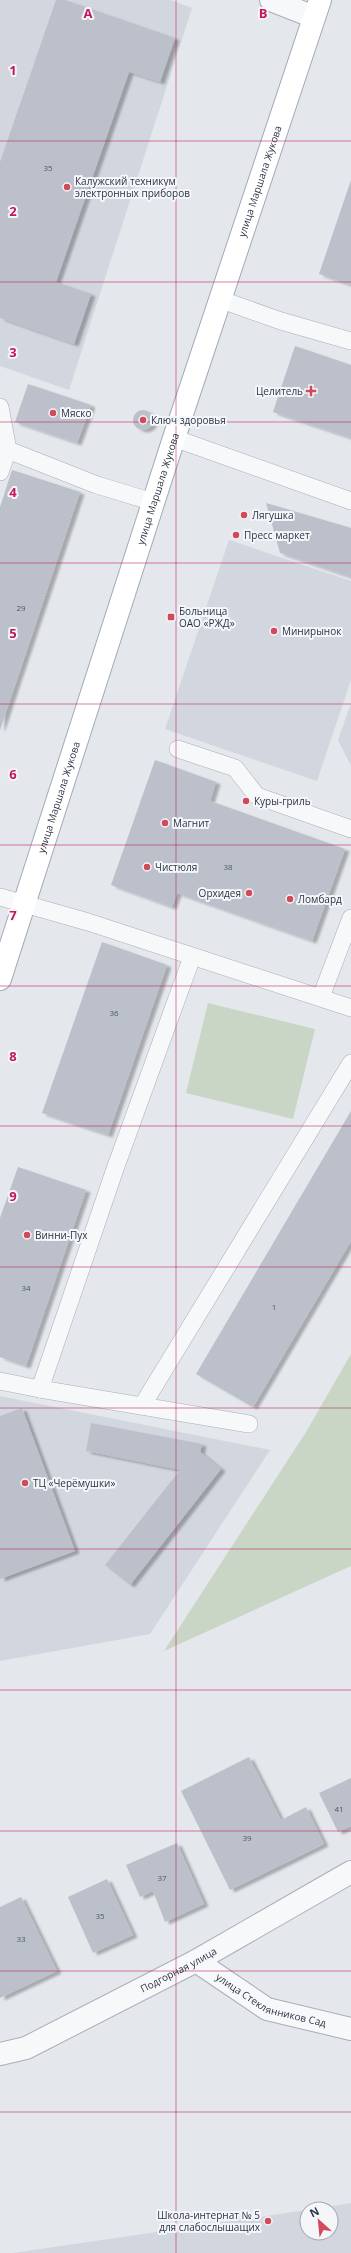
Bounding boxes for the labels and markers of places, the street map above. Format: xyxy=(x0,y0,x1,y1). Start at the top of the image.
place label: Калужский техникум электронных приборов xyxy=(75,174,190,200)
marker: Калужский техникум электронных приборов xyxy=(62,182,72,192)
place label: Целитель xyxy=(256,384,303,398)
marker: Целитель xyxy=(306,386,316,396)
place label: Мяско xyxy=(61,406,92,420)
marker: Мяско xyxy=(48,408,58,418)
place label: Ключ здоровья xyxy=(151,413,226,427)
marker: Ключ здоровья xyxy=(138,415,148,425)
place label: Лягушка xyxy=(252,508,294,522)
marker: Лягушка xyxy=(239,510,249,520)
place label: Пресс маркет xyxy=(244,528,310,542)
marker: Пресс маркет xyxy=(231,530,241,540)
place label: Больница ОАО «РЖД» xyxy=(179,604,235,630)
marker: Больница ОАО «РЖД» xyxy=(166,612,176,622)
place label: Минирынок xyxy=(282,624,342,638)
marker: Минирынок xyxy=(269,626,279,636)
place label: Куры-гриль xyxy=(254,794,311,808)
marker: Куры-гриль xyxy=(241,796,251,806)
place label: Магнит xyxy=(173,816,210,830)
marker: Магнит xyxy=(160,818,170,828)
place label: Чистюля xyxy=(155,860,197,874)
marker: Чистюля xyxy=(142,862,152,872)
place label: Орхидея xyxy=(199,886,241,900)
marker: Орхидея xyxy=(244,888,254,898)
place label: Ломбард xyxy=(298,892,342,906)
marker: Ломбард xyxy=(285,894,295,904)
place label: Винни-Пух xyxy=(35,1228,88,1242)
marker: Винни-Пух xyxy=(22,1230,32,1240)
place label: ТЦ «Черёмушки» xyxy=(33,1476,115,1490)
marker: ТЦ «Черёмушки» xyxy=(20,1478,30,1488)
place label: Школа-интернат № 5 для слабослышащих xyxy=(157,2208,261,2234)
marker: Школа-интернат № 5 для слабослышащих xyxy=(263,2216,273,2226)

